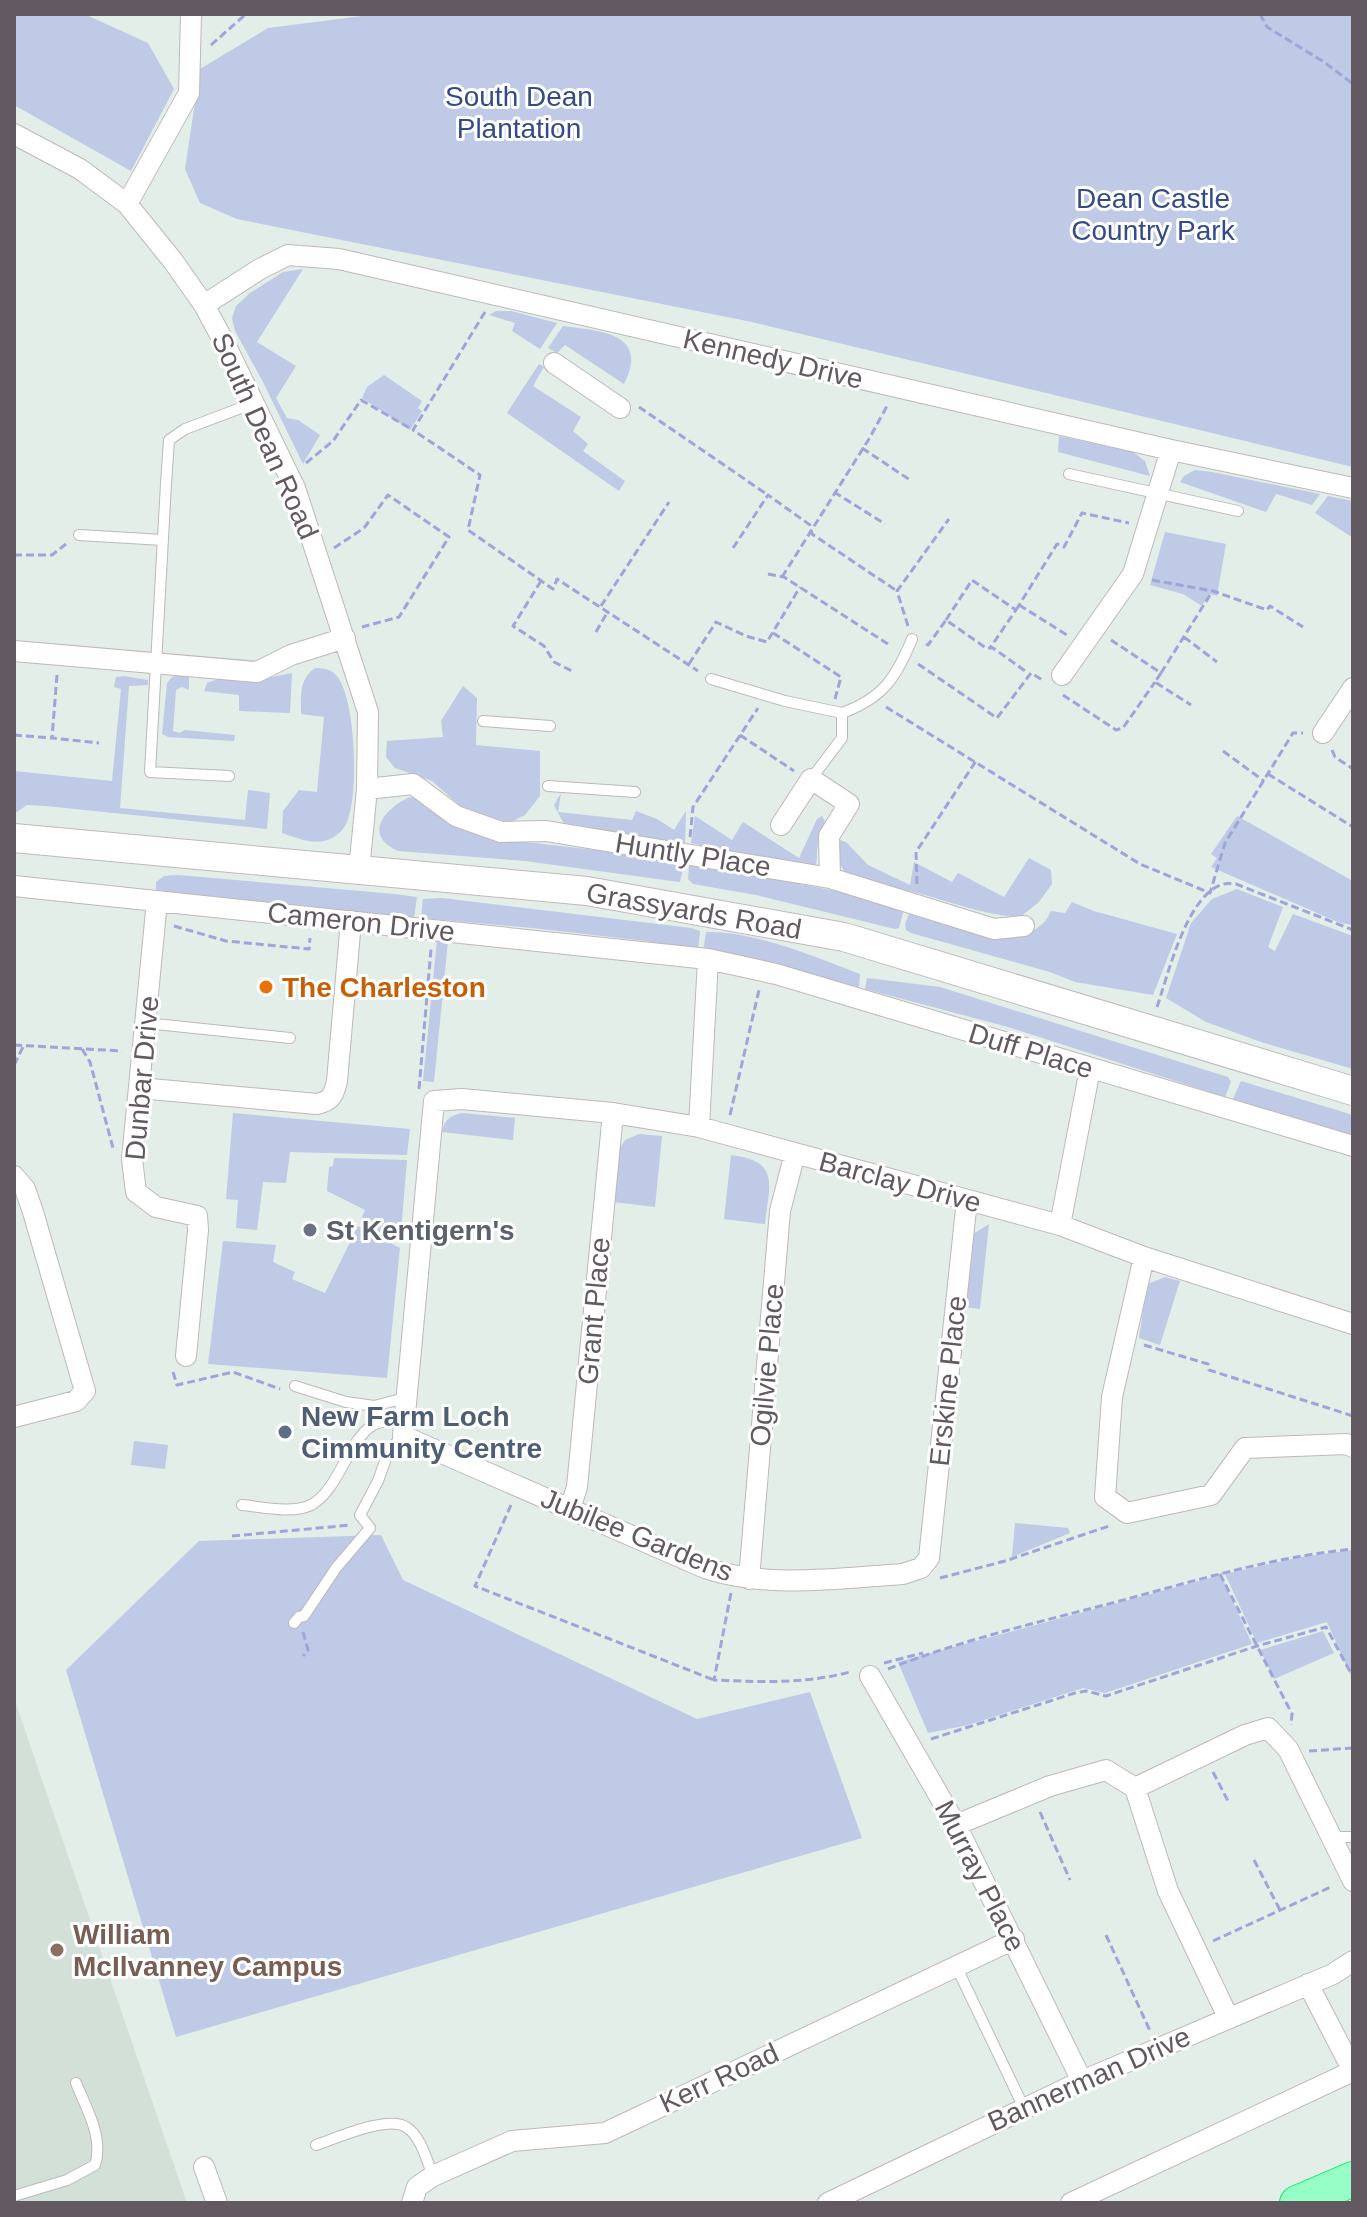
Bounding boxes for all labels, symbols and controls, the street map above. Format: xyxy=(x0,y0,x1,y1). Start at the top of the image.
park label: South Dean Plantation xyxy=(445,81,593,144)
park label: Dean Castle Country Park xyxy=(1071,183,1236,246)
street label: Kennedy Drive xyxy=(680,323,866,395)
street label: South Dean Road xyxy=(206,328,324,544)
street label: Huntly Place xyxy=(613,827,773,883)
street label: Grassyards Road xyxy=(584,877,804,945)
street label: Cameron Drive xyxy=(266,897,456,947)
place label: The Charleston xyxy=(282,972,486,1003)
marker: The Charleston xyxy=(257,978,275,996)
street label: Dunbar Drive xyxy=(119,994,165,1162)
street label: Duff Place xyxy=(965,1017,1097,1085)
street label: Barclay Drive xyxy=(816,1145,984,1219)
place label: St Kentigern's xyxy=(326,1215,515,1246)
marker: St Kentigern's xyxy=(301,1221,319,1239)
street label: Grant Place xyxy=(572,1236,616,1386)
street label: Ogilvie Place xyxy=(744,1282,790,1448)
street label: Erskine Place xyxy=(924,1294,972,1468)
place label: New Farm Loch Cimmunity Centre xyxy=(301,1401,542,1464)
marker: New Farm Loch Cimmunity Centre xyxy=(276,1423,294,1441)
street label: Jubilee Gardens xyxy=(537,1482,737,1588)
street label: Murray Place xyxy=(929,1795,1031,1957)
place label: William McIlvanney Campus xyxy=(73,1919,342,1982)
marker: William McIlvanney Campus xyxy=(48,1941,66,1959)
street label: Bannerman Drive xyxy=(983,2021,1195,2137)
street label: Kerr Road xyxy=(655,2037,783,2119)

